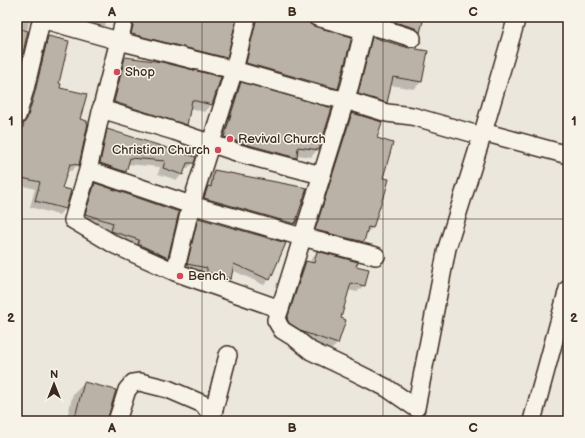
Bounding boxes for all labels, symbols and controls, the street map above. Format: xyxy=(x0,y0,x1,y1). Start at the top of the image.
text: A xyxy=(107,4,116,20)
text: B xyxy=(287,4,297,20)
text: C xyxy=(468,4,478,20)
place label: Shop xyxy=(125,64,155,80)
marker: Shop xyxy=(112,67,122,77)
text: 1 xyxy=(8,113,14,129)
text: 1 xyxy=(571,113,577,129)
place label: Revival Church xyxy=(238,131,326,147)
marker: Revival Church xyxy=(225,134,235,144)
place label: Christian Church xyxy=(112,142,210,158)
marker: Christian Church xyxy=(213,145,223,155)
place label: Bench. xyxy=(188,268,229,284)
marker: Bench. xyxy=(175,271,185,281)
text: 2 xyxy=(7,310,15,326)
text: 2 xyxy=(570,310,578,326)
north arrow xyxy=(34,364,74,404)
text: N xyxy=(50,368,58,381)
text: A xyxy=(107,420,116,436)
text: B xyxy=(287,420,297,436)
text: C xyxy=(468,420,478,436)

